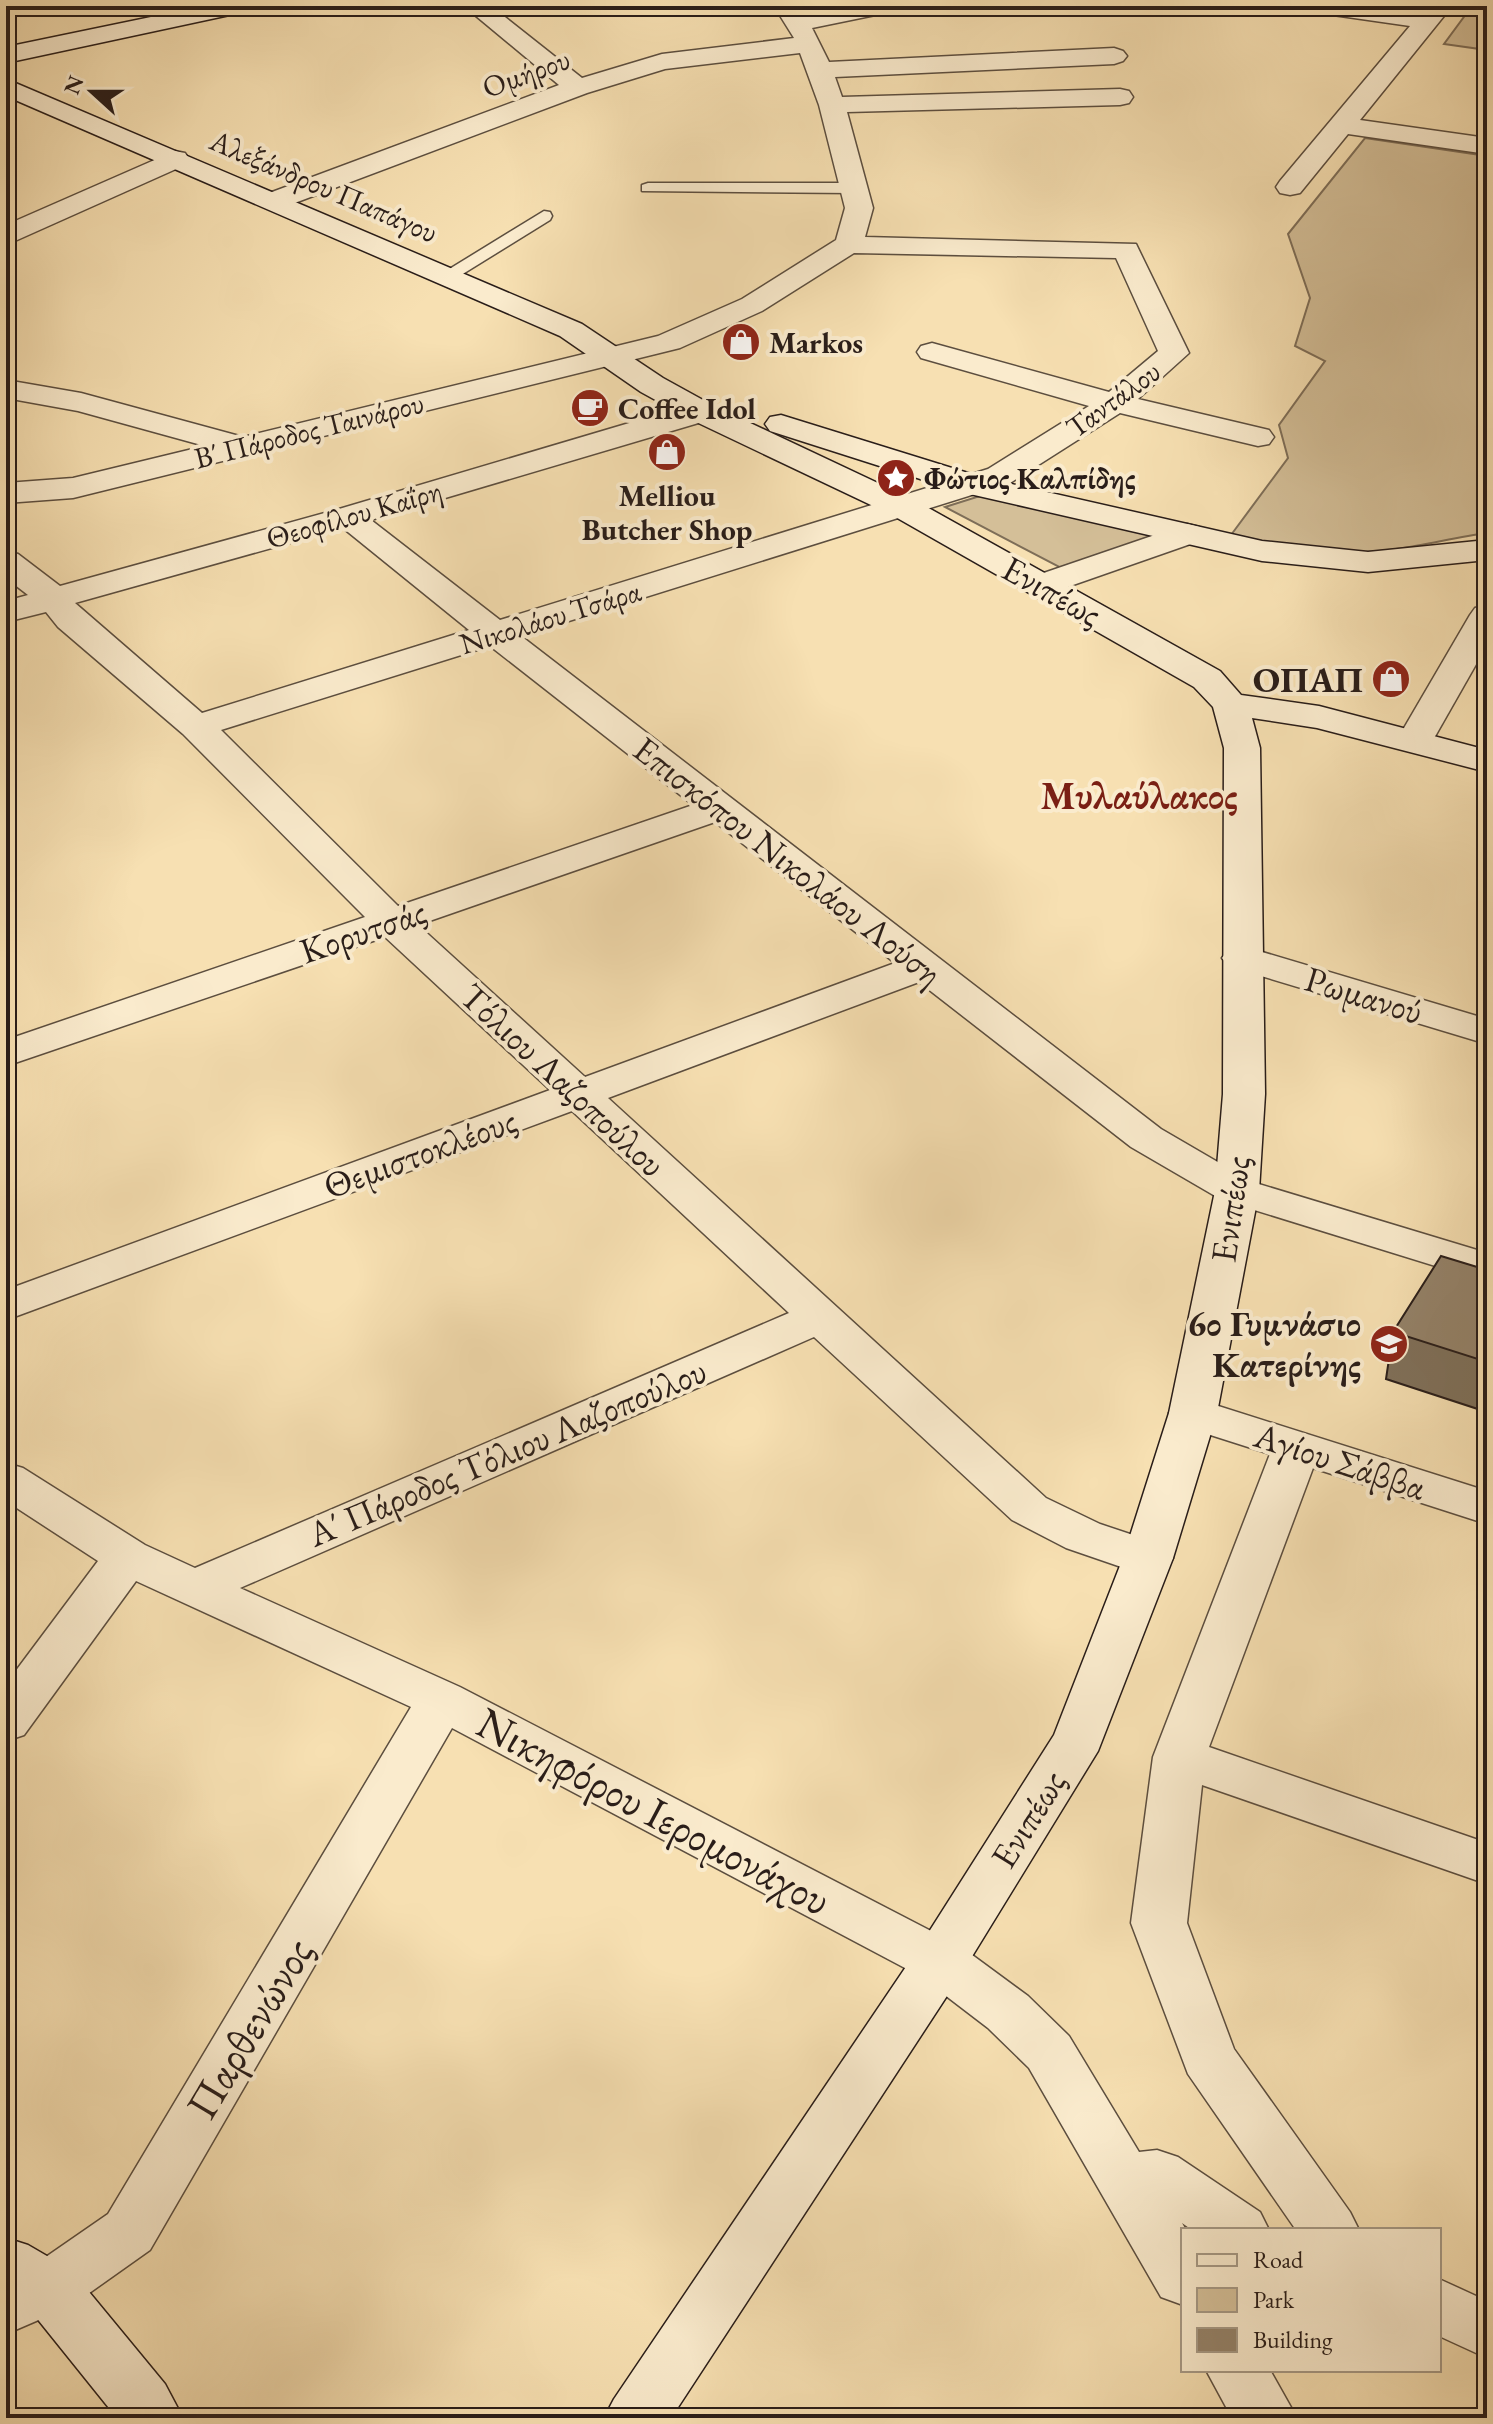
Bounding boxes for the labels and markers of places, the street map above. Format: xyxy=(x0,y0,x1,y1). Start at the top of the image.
shop icon: Markos xyxy=(720,321,762,363)
place label: Markos xyxy=(769,323,863,362)
cafe icon: Coffee Idol xyxy=(569,387,611,429)
place label: Coffee Idol xyxy=(618,389,756,428)
shop icon: Melliou Butcher Shop xyxy=(646,431,688,473)
place icon: Φώτιος Καλπίδης xyxy=(875,457,917,499)
place label: Φώτιος Καλπίδης xyxy=(924,459,1136,498)
place label: Melliou Butcher Shop xyxy=(582,476,752,549)
place label: ΟΠΑΠ xyxy=(1253,656,1363,703)
shop icon: ΟΠΑΠ xyxy=(1370,658,1412,700)
place label: 6ο Γυμνάσιο Κατερίνης xyxy=(1187,1300,1361,1388)
school or university icon: 6ο Γυμνάσιο Κατερίνης xyxy=(1368,1323,1410,1365)

